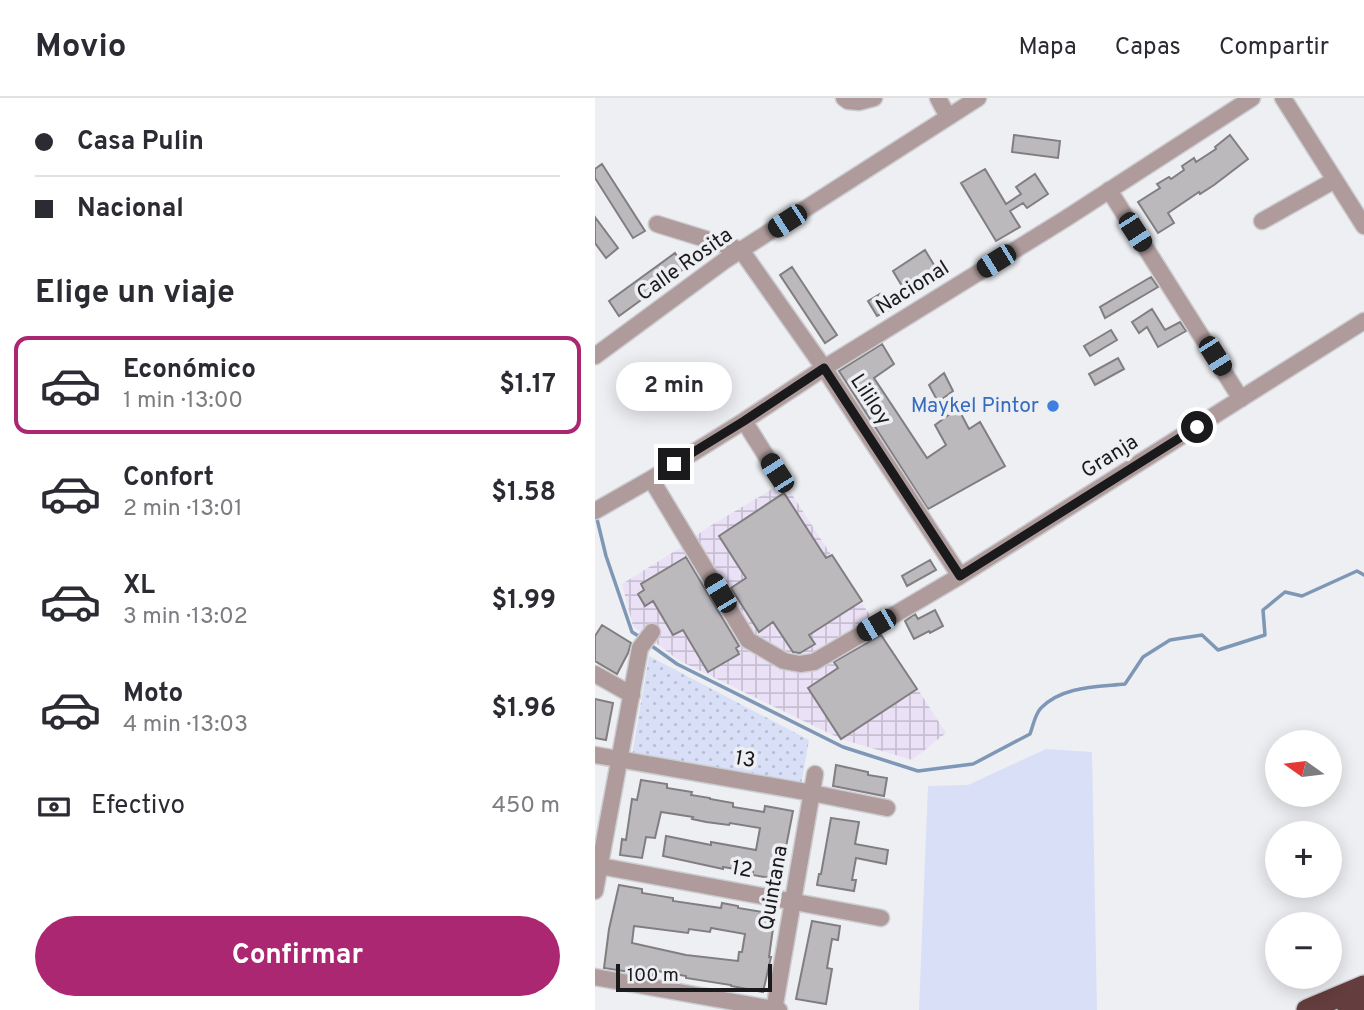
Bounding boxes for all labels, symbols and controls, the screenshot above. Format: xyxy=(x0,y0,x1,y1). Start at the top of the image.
text: Movio xyxy=(35,27,126,69)
text: Mapa xyxy=(1019,33,1077,63)
text: Capas xyxy=(1115,33,1181,63)
text: Compartir xyxy=(1219,33,1329,63)
text: Casa Pulin xyxy=(77,126,204,159)
text: Nacional xyxy=(77,193,184,226)
car xyxy=(764,201,811,241)
car xyxy=(1115,209,1156,255)
street label: Calle Rosita xyxy=(632,222,738,308)
car xyxy=(973,241,1020,281)
street label: Nacional xyxy=(871,255,955,321)
text: Elige un viaje xyxy=(35,274,235,314)
car xyxy=(1195,333,1236,379)
icon: car xyxy=(39,354,102,417)
text: Económico xyxy=(123,354,256,387)
callout: 2 min xyxy=(616,362,732,412)
text: $1.17 xyxy=(499,369,556,402)
street label: Lililoy xyxy=(843,369,897,431)
text: 2 min xyxy=(644,372,704,401)
text: 1 min · 13:00 xyxy=(123,387,243,416)
place label: Maykel Pintor xyxy=(911,393,1039,420)
marker: Maykel Pintor xyxy=(1045,398,1061,414)
route start xyxy=(1181,411,1213,443)
street label: Granja xyxy=(1076,429,1144,485)
route end xyxy=(658,448,690,480)
car xyxy=(757,450,798,496)
icon: car xyxy=(39,462,102,525)
text: Confort xyxy=(123,462,214,495)
text: $1.58 xyxy=(491,477,556,510)
text: 2 min · 13:01 xyxy=(123,495,243,524)
icon: car xyxy=(39,570,102,633)
text: XL xyxy=(123,570,155,603)
car xyxy=(701,570,740,616)
text: $1.99 xyxy=(492,585,556,618)
text: 3 min · 13:02 xyxy=(123,603,248,632)
car xyxy=(853,605,900,645)
icon: car xyxy=(39,678,102,741)
text: Moto xyxy=(123,678,183,711)
text: $1.96 xyxy=(492,693,556,726)
text: 4 min · 13:03 xyxy=(123,711,248,740)
north arrow xyxy=(1265,730,1342,807)
map controls xyxy=(1265,730,1342,989)
street label: 13 xyxy=(733,745,757,775)
icon: cash xyxy=(35,788,73,826)
text: Efectivo xyxy=(91,790,185,823)
text: 450 m xyxy=(492,792,560,821)
button: + xyxy=(1265,821,1342,898)
street label: Quintana xyxy=(753,843,795,933)
street label: 12 xyxy=(729,855,755,885)
button: − xyxy=(1265,912,1342,989)
button: Confirmar xyxy=(35,916,560,996)
scale bar xyxy=(616,961,772,993)
text: 100 m xyxy=(627,964,679,988)

